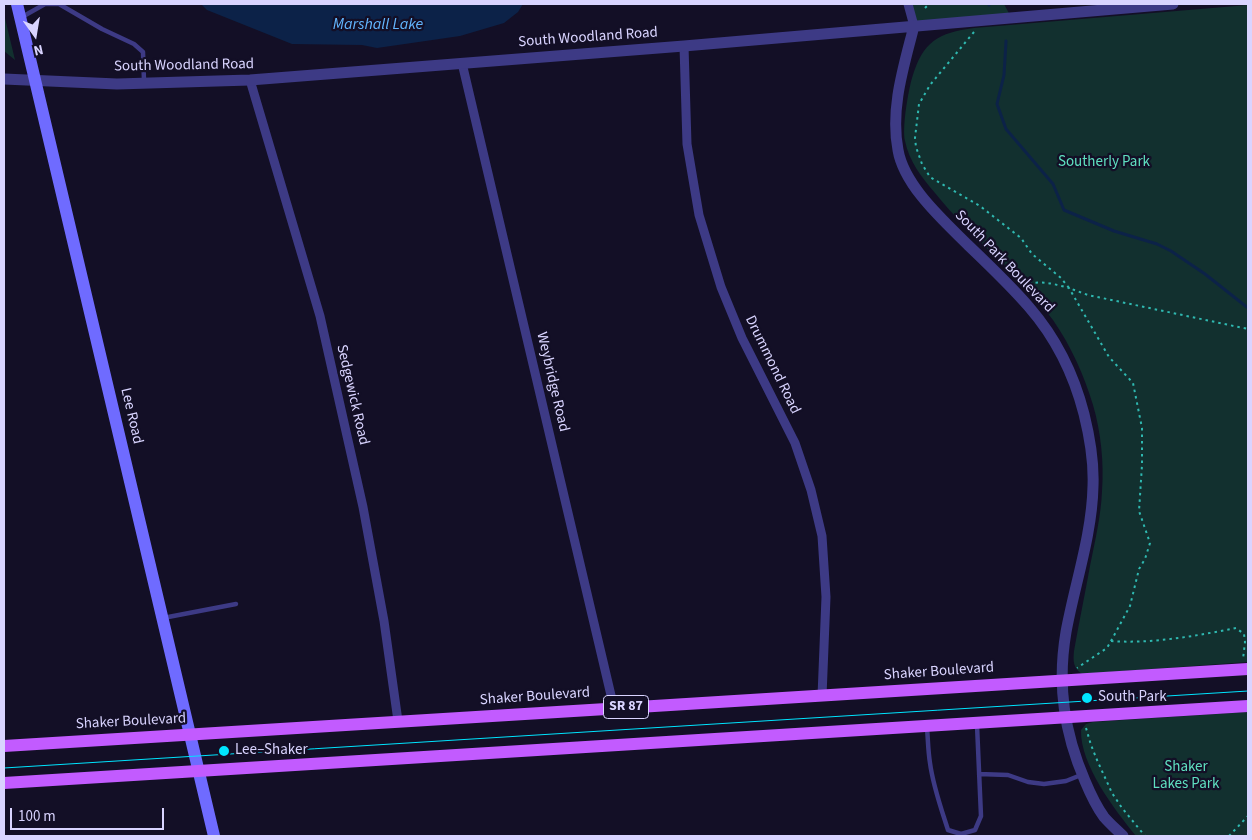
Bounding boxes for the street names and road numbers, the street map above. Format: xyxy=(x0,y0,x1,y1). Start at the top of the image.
street label: South Woodland Road xyxy=(518,24,658,52)
street label: South Woodland Road xyxy=(114,56,254,76)
street label: South Park Boulevard xyxy=(950,207,1058,317)
street label: Drummond Road xyxy=(740,313,804,417)
street label: Weybridge Road xyxy=(532,330,572,434)
street label: Sedgewick Road xyxy=(332,343,372,447)
street label: Lee Road xyxy=(116,386,146,446)
street label: Shaker Boulevard xyxy=(883,659,995,685)
street label: Shaker Boulevard xyxy=(479,684,591,710)
road number: SR 87 xyxy=(604,696,648,719)
street label: Shaker Boulevard xyxy=(75,710,187,734)

